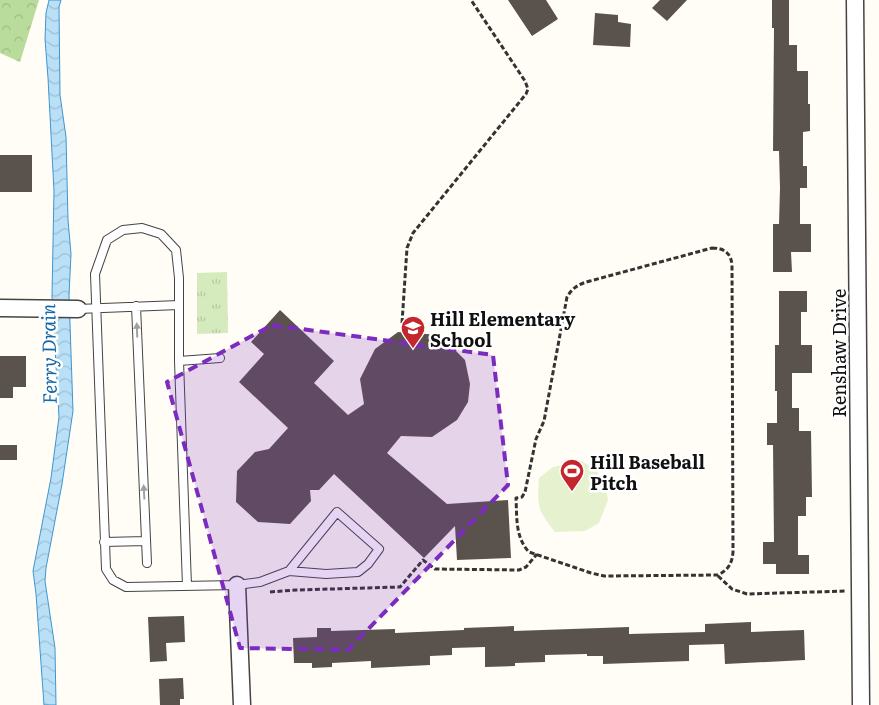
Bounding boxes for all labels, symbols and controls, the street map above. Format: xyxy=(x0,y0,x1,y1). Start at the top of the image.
street label: Renshaw Drive xyxy=(825,289,852,417)
water label: Ferry Drain xyxy=(33,303,63,404)
place label: Hill Elementary School xyxy=(430,305,575,353)
school or university icon: Hill Elementary School xyxy=(400,315,426,349)
one-way arrow xyxy=(133,322,141,338)
place label: Hill Baseball Pitch xyxy=(590,448,705,496)
sports icon: Hill Baseball Pitch xyxy=(559,458,585,492)
one-way arrow xyxy=(140,484,148,500)

